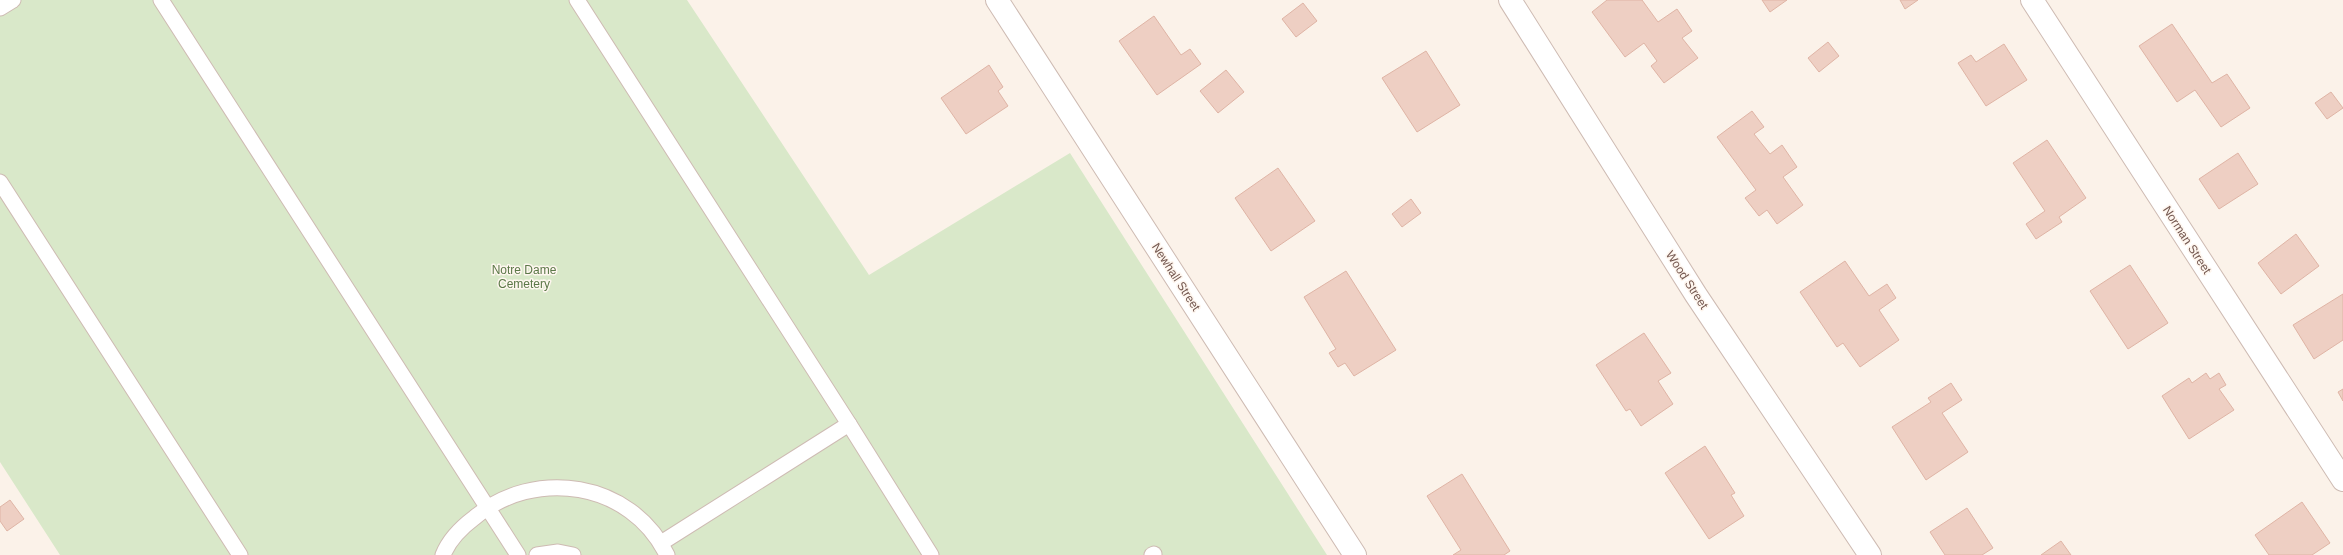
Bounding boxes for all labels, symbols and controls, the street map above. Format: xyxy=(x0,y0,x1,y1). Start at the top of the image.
street label: Norman Street xyxy=(2160,203,2214,277)
street label: Newhall Street xyxy=(1149,240,1203,314)
street label: Wood Street xyxy=(1663,248,1711,312)
park label: Notre Dame Cemetery xyxy=(492,263,557,291)

